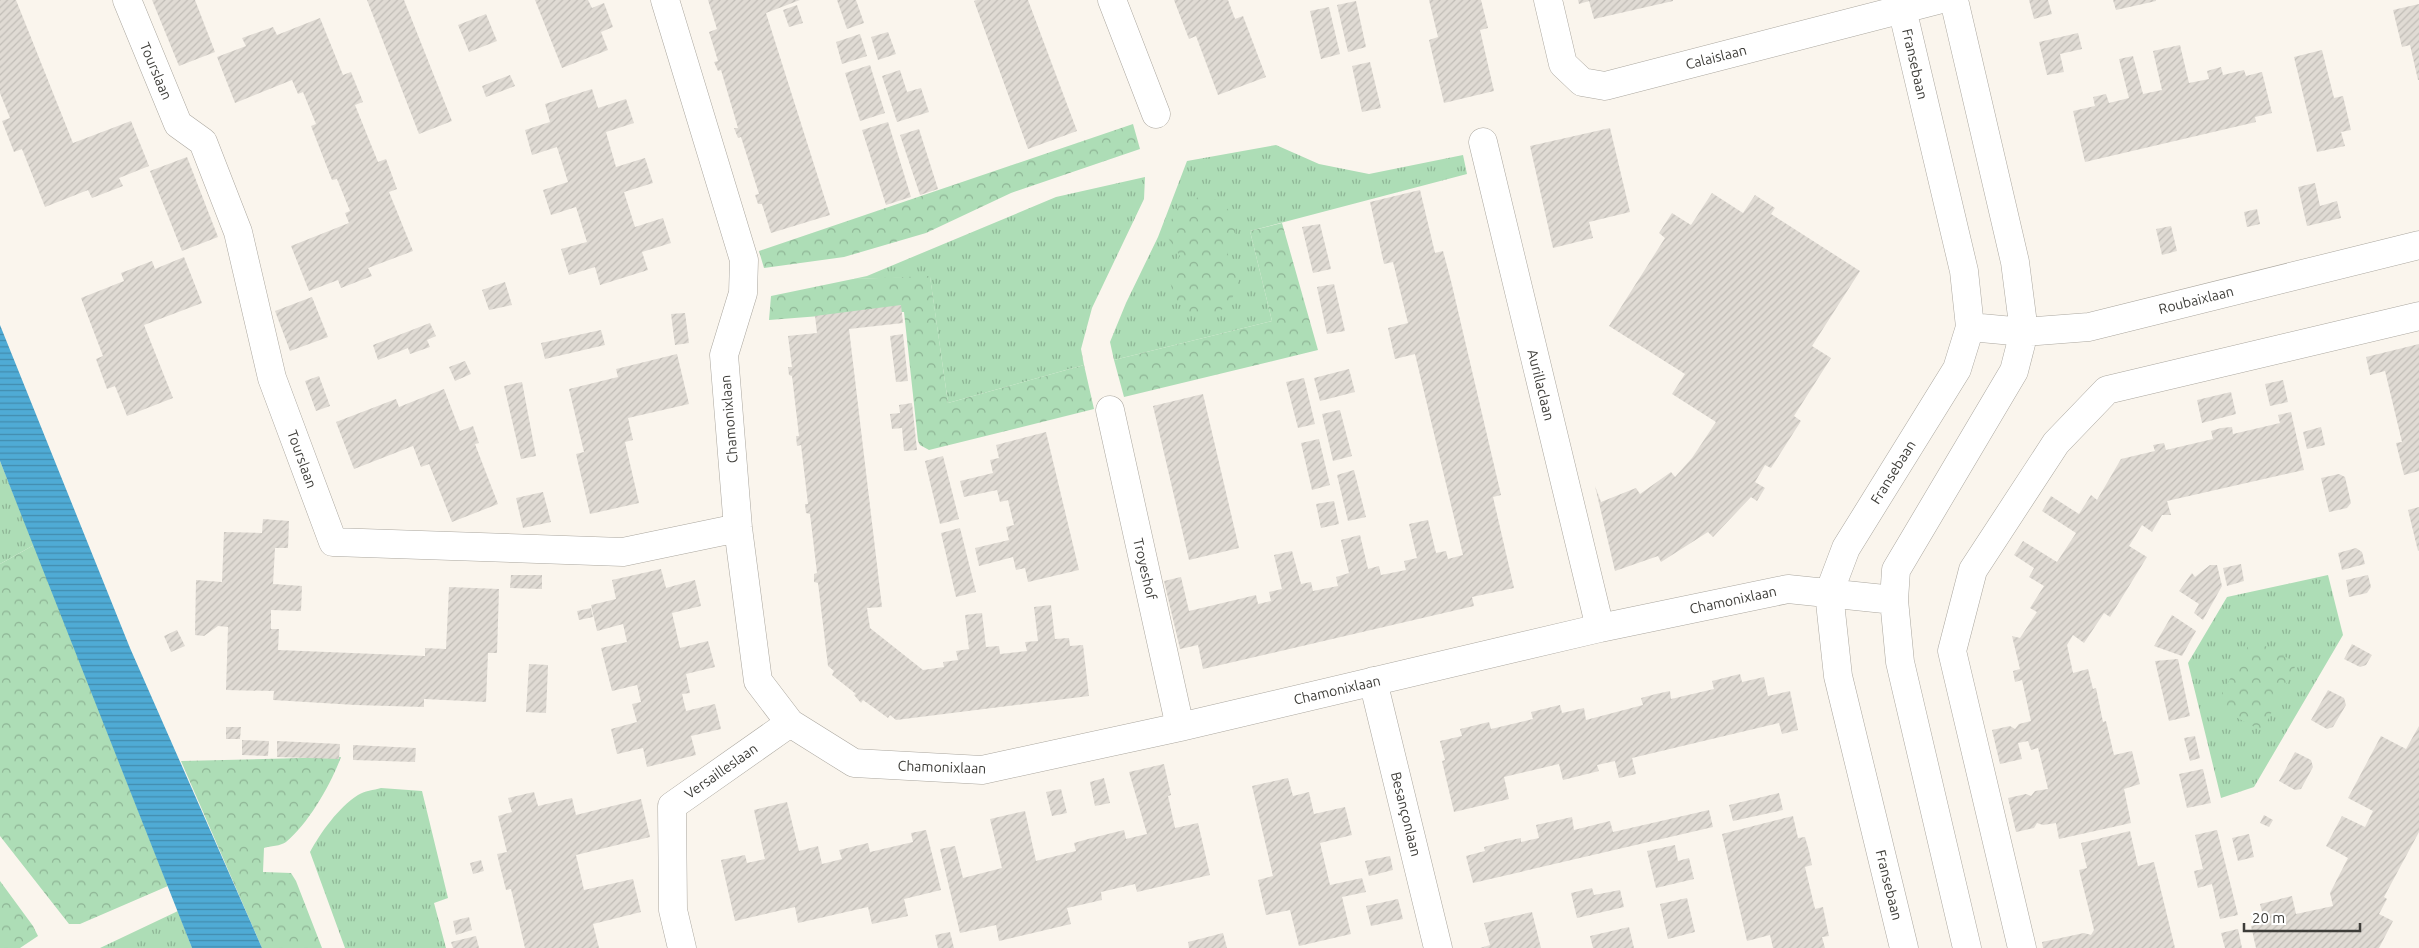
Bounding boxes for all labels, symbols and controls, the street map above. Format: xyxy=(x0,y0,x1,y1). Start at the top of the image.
street label: Fransebaan xyxy=(1899,27,1931,101)
street label: Tourslaan xyxy=(137,40,175,102)
street label: Calaislaan xyxy=(1684,42,1748,72)
street label: Roubaixlaan xyxy=(2157,283,2235,317)
street label: Aurillaclaan xyxy=(1524,348,1558,422)
street label: Chamonixlaan xyxy=(717,374,741,464)
street label: Tourslaan xyxy=(284,428,320,490)
street label: Fransebaan xyxy=(1867,437,1919,507)
street label: Troyeshof xyxy=(1130,537,1160,602)
street label: Chamonixlaan xyxy=(1688,583,1778,617)
street label: Chamonixlaan xyxy=(1292,672,1382,708)
street label: Versailleslaan xyxy=(681,740,761,802)
street label: Chamonixlaan xyxy=(897,757,987,777)
street label: Besançonlaan xyxy=(1388,770,1424,858)
street label: Fransebaan xyxy=(1873,848,1905,922)
scale bar xyxy=(2244,900,2360,932)
text: 20 m xyxy=(2252,909,2285,926)

